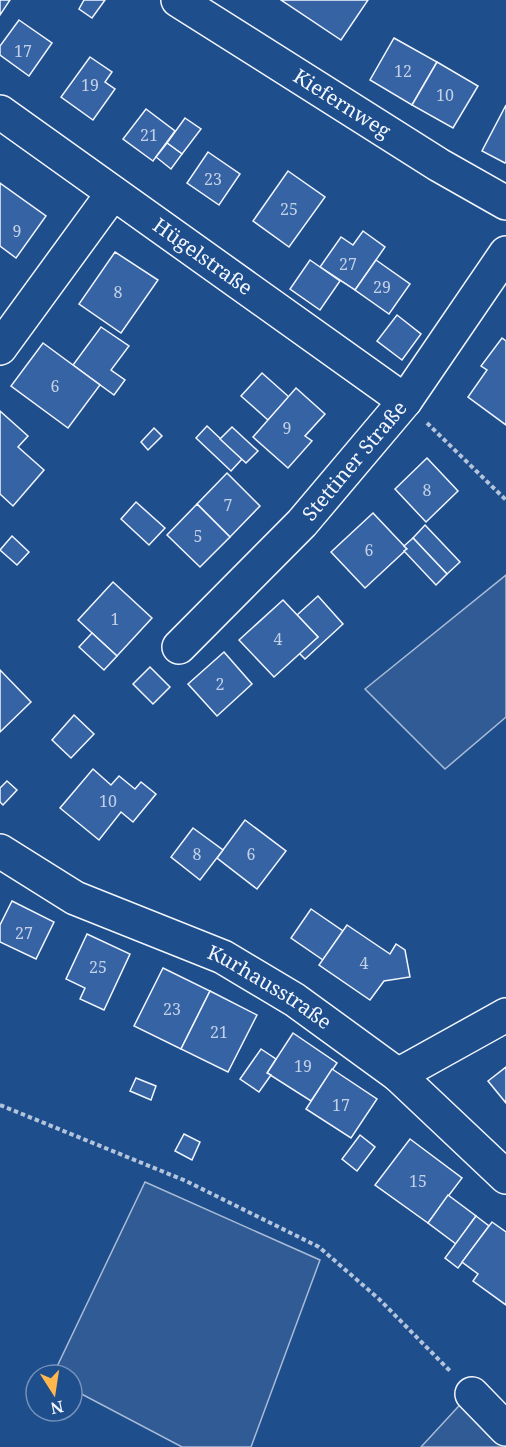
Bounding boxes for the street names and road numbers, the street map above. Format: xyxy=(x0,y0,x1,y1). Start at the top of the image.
street label: Kiefernweg xyxy=(288,62,396,144)
street label: Hügelstraße xyxy=(148,211,258,301)
street label: Stettiner Straße xyxy=(296,395,413,526)
street label: Kurhausstraße xyxy=(204,938,337,1035)

